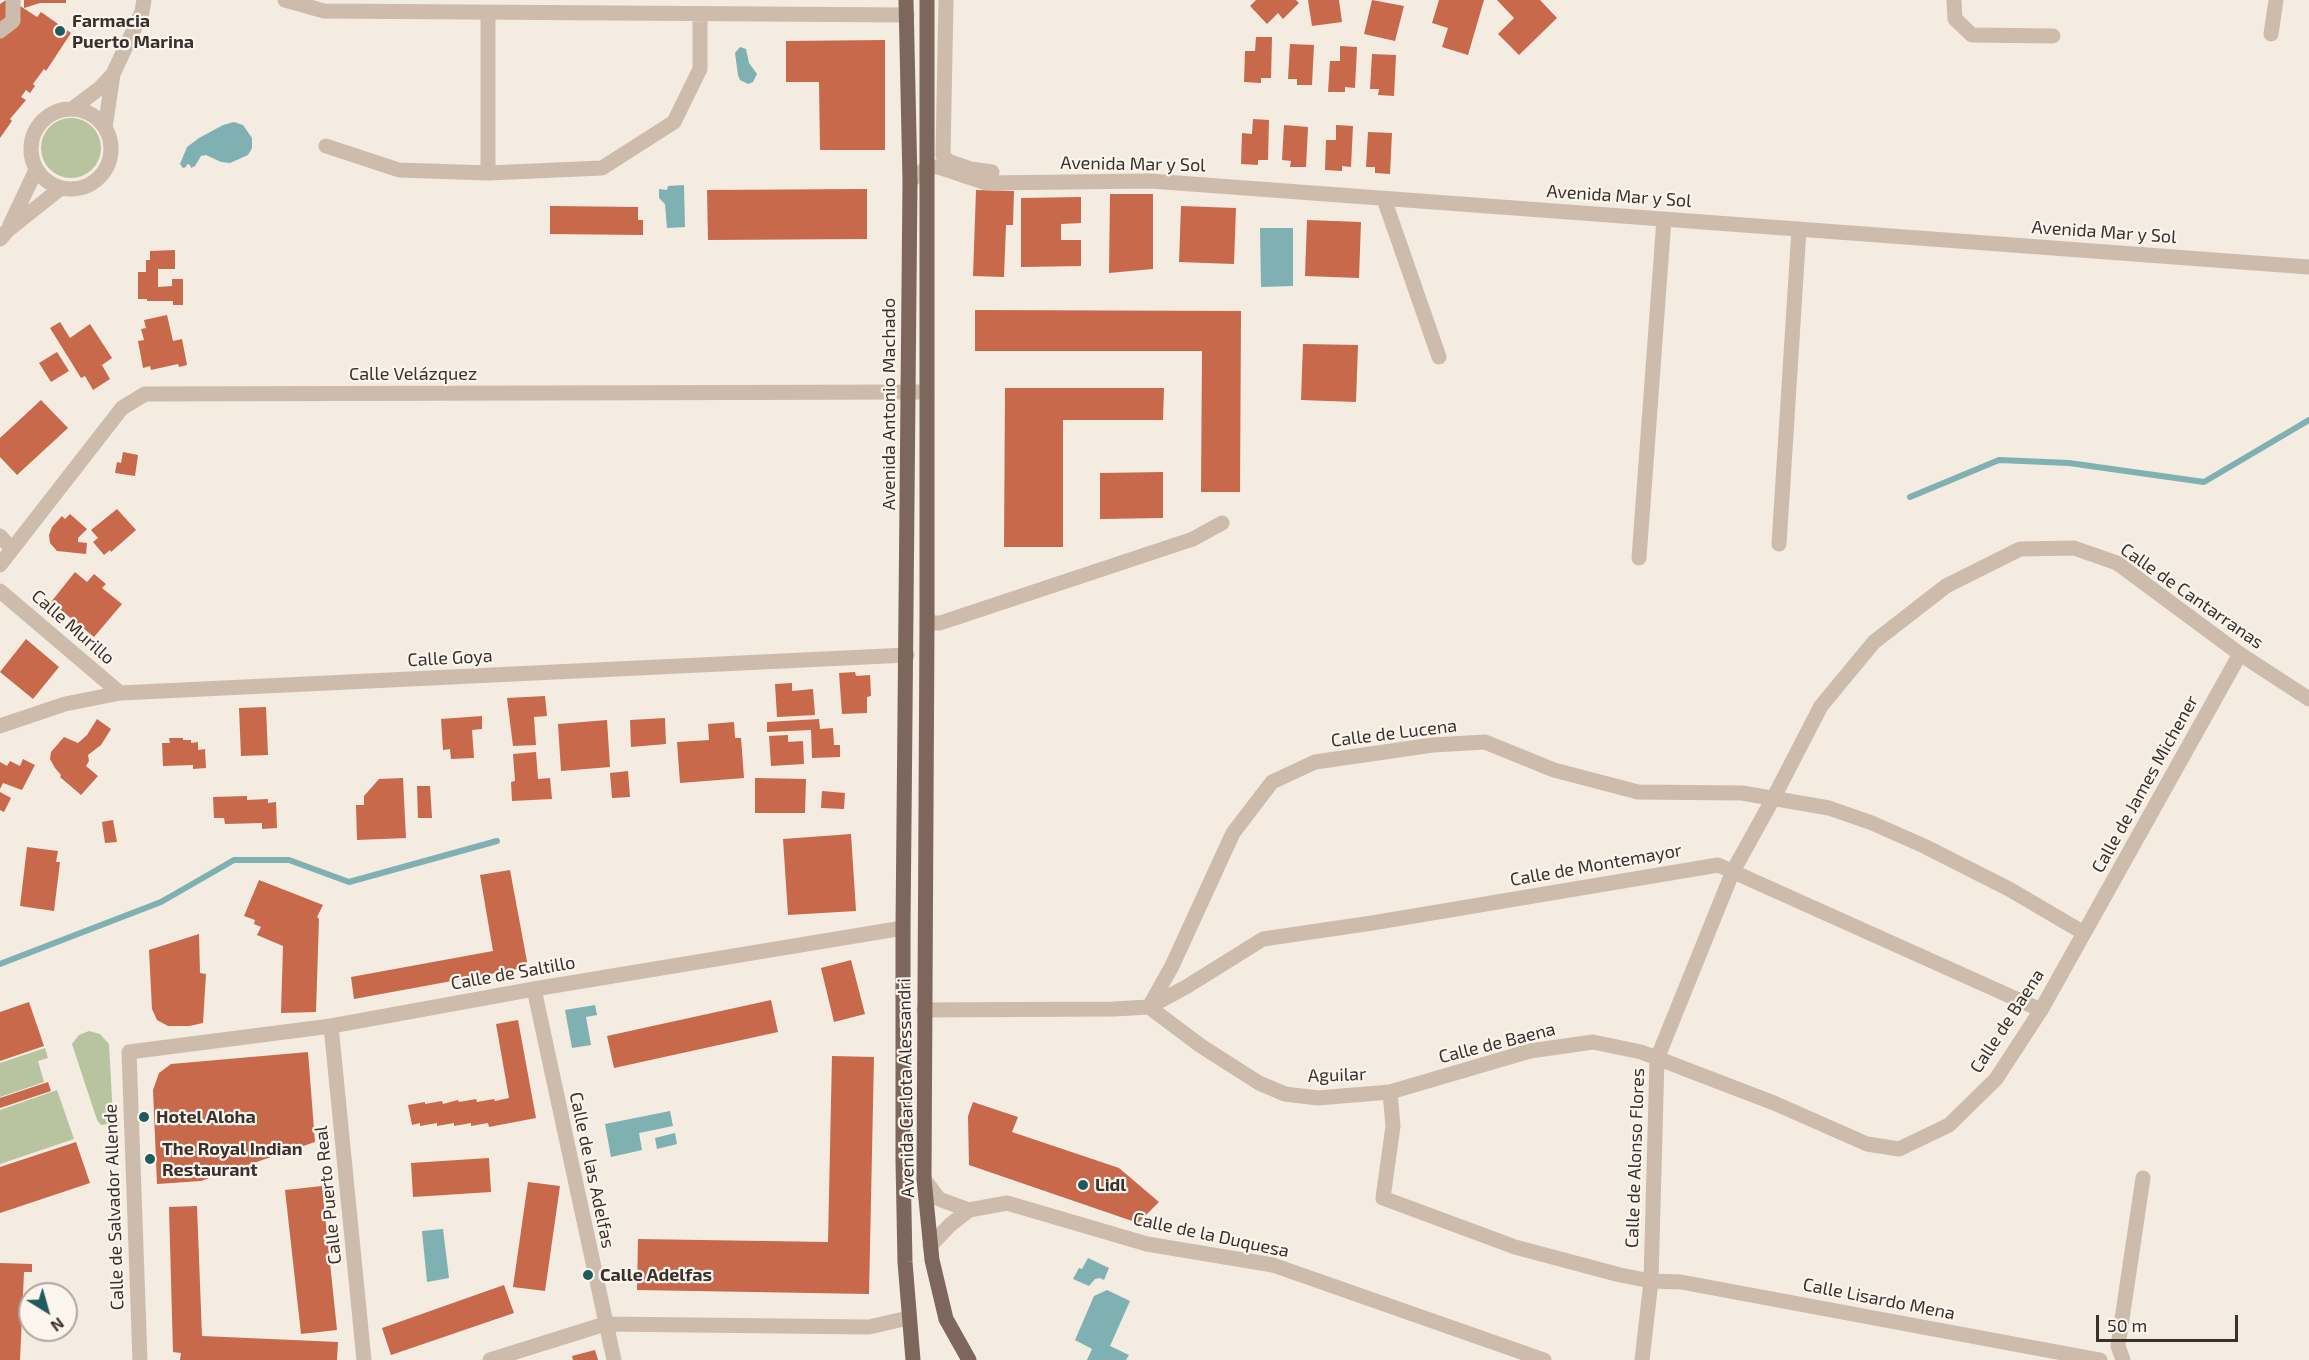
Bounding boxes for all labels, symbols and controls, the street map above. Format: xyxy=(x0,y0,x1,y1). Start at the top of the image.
place label: Farmacia Puerto Marina xyxy=(72,10,194,52)
marker: Farmacia Puerto Marina xyxy=(53,24,67,38)
street label: Avenida Mar y Sol xyxy=(1060,152,1206,176)
street label: Avenida Mar y Sol xyxy=(1546,180,1692,212)
street label: Avenida Mar y Sol xyxy=(2031,216,2177,248)
street label: Avenida Antonio Machado xyxy=(878,298,900,510)
street label: Calle Velázquez xyxy=(349,363,477,385)
street label: Calle de Cantarranas xyxy=(2116,538,2268,654)
street label: Calle Murillo xyxy=(27,585,119,669)
street label: Calle Goya xyxy=(407,645,493,671)
street label: Calle de James Michener xyxy=(2087,691,2203,877)
street label: Calle de Lucena xyxy=(1330,715,1458,751)
street label: Calle de Montemayor xyxy=(1508,839,1684,891)
street label: Calle de Saltillo xyxy=(449,951,577,995)
street label: Calle de Baena xyxy=(1965,965,2049,1077)
street label: Avenida Carlota Alessandri xyxy=(893,978,919,1198)
street label: Calle de Baena xyxy=(1436,1018,1558,1068)
street label: Aguilar xyxy=(1307,1063,1367,1087)
street label: Calle de Alonso Flores xyxy=(1621,1068,1649,1248)
street label: Calle de las Adelfas xyxy=(565,1090,619,1250)
street label: Calle de Salvador Allende xyxy=(100,1103,128,1311)
place label: Hotel Aloha xyxy=(156,1106,256,1128)
marker: Hotel Aloha xyxy=(137,1110,151,1124)
street label: Calle Puerto Real xyxy=(310,1125,346,1265)
place label: The Royal Indian Restaurant xyxy=(162,1138,303,1180)
marker: The Royal Indian Restaurant xyxy=(143,1152,157,1166)
place label: Lidl xyxy=(1095,1174,1126,1196)
marker: Lidl xyxy=(1076,1178,1090,1192)
street label: Calle de la Duquesa xyxy=(1131,1208,1291,1262)
place label: Calle Adelfas xyxy=(600,1264,712,1286)
marker: Calle Adelfas xyxy=(581,1268,595,1282)
street label: Calle Lisardo Mena xyxy=(1801,1274,1957,1324)
north arrow xyxy=(18,1282,78,1342)
scale bar xyxy=(2099,1303,2242,1341)
text: N xyxy=(48,1314,68,1336)
text: 50 m xyxy=(2107,1314,2147,1336)

